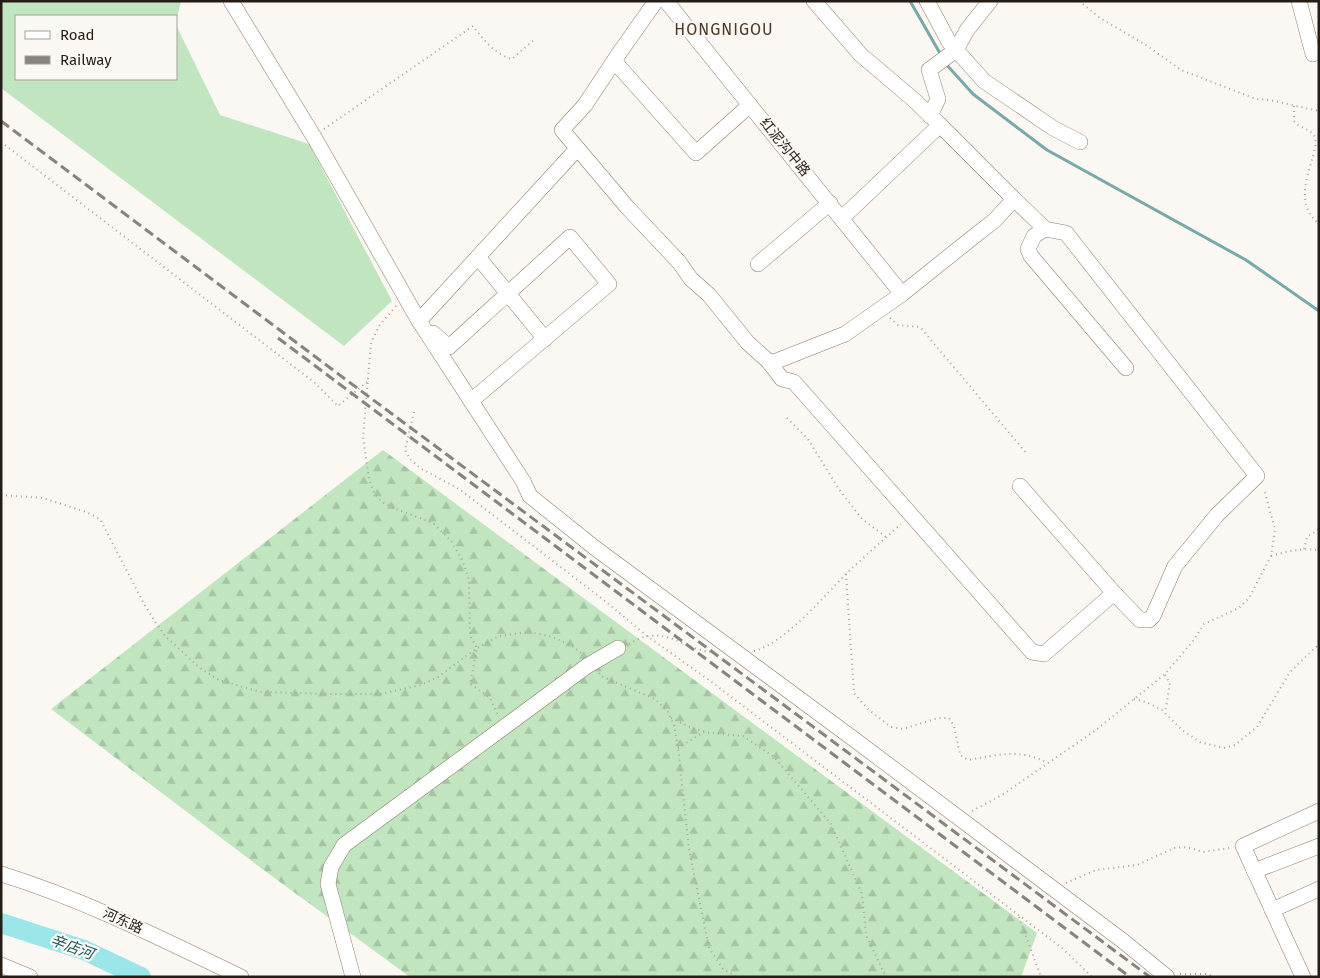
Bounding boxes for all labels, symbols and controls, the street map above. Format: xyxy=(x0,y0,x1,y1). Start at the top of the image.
legend xyxy=(15,15,178,80)
district label: HONGNIGOU xyxy=(674,20,774,39)
text: Road xyxy=(60,26,95,44)
text: Railway xyxy=(60,51,112,69)
street label: 红泥沟中路 xyxy=(756,114,814,180)
street label: 河东路 xyxy=(100,905,146,937)
water label: 辛店河 xyxy=(48,931,99,964)

